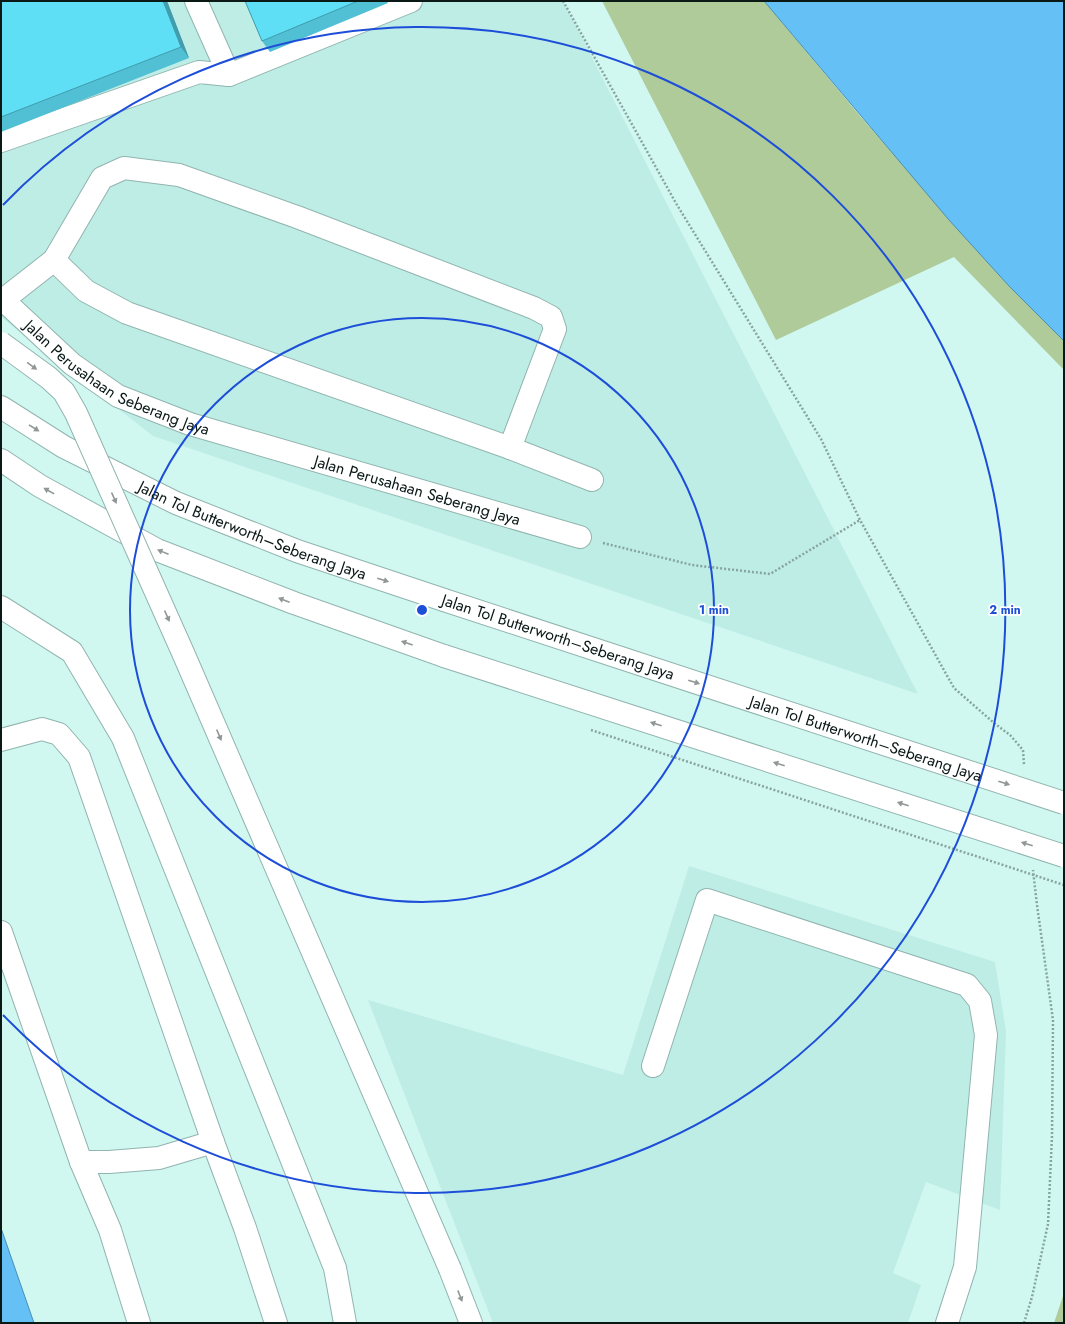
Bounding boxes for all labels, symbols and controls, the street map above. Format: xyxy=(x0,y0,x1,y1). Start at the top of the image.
street label: Jalan Perusahaan Seberang Jaya xyxy=(18,313,212,441)
one-way arrow xyxy=(27,362,38,370)
one-way arrow xyxy=(28,424,40,431)
street label: Jalan Perusahaan Seberang Jaya xyxy=(310,449,523,531)
street label: Jalan Tol Butterworth–Seberang Jaya xyxy=(133,474,370,585)
one-way arrow xyxy=(43,487,55,494)
one-way arrow xyxy=(111,492,117,503)
one-way arrow xyxy=(157,549,169,555)
one-way arrow xyxy=(378,577,390,583)
street label: Jalan Tol Butterworth–Seberang Jaya xyxy=(437,588,677,686)
one-way arrow xyxy=(278,596,290,602)
text: 1 min xyxy=(699,601,729,619)
text: 2 min xyxy=(989,601,1021,619)
centre of rings xyxy=(415,603,429,617)
one-way arrow xyxy=(164,611,170,622)
one-way arrow xyxy=(401,640,413,646)
one-way arrow xyxy=(688,679,700,685)
street label: Jalan Tol Butterworth–Seberang Jaya xyxy=(745,689,985,787)
one-way arrow xyxy=(649,721,661,727)
one-way arrow xyxy=(216,730,222,741)
one-way arrow xyxy=(773,761,785,767)
one-way arrow xyxy=(998,781,1010,787)
one-way arrow xyxy=(897,801,909,807)
one-way arrow xyxy=(1021,841,1033,847)
one-way arrow xyxy=(457,1291,463,1302)

